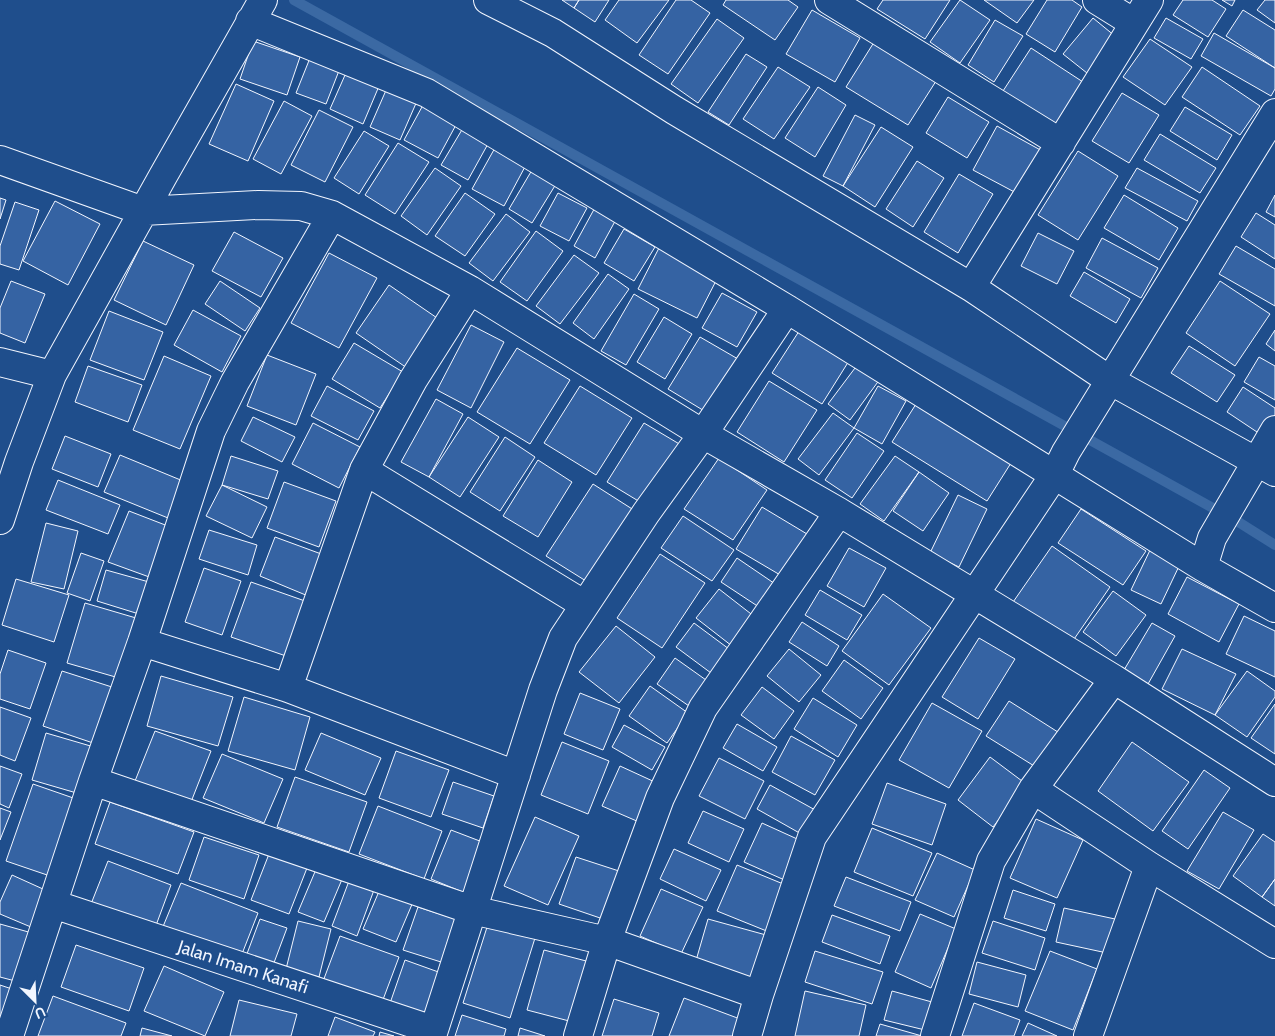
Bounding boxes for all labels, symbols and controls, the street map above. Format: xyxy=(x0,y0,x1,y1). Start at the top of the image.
street label: Jalan Imam Kanafi xyxy=(174,935,311,998)
north arrow xyxy=(10,976,60,1026)
text: U xyxy=(32,1003,49,1023)

